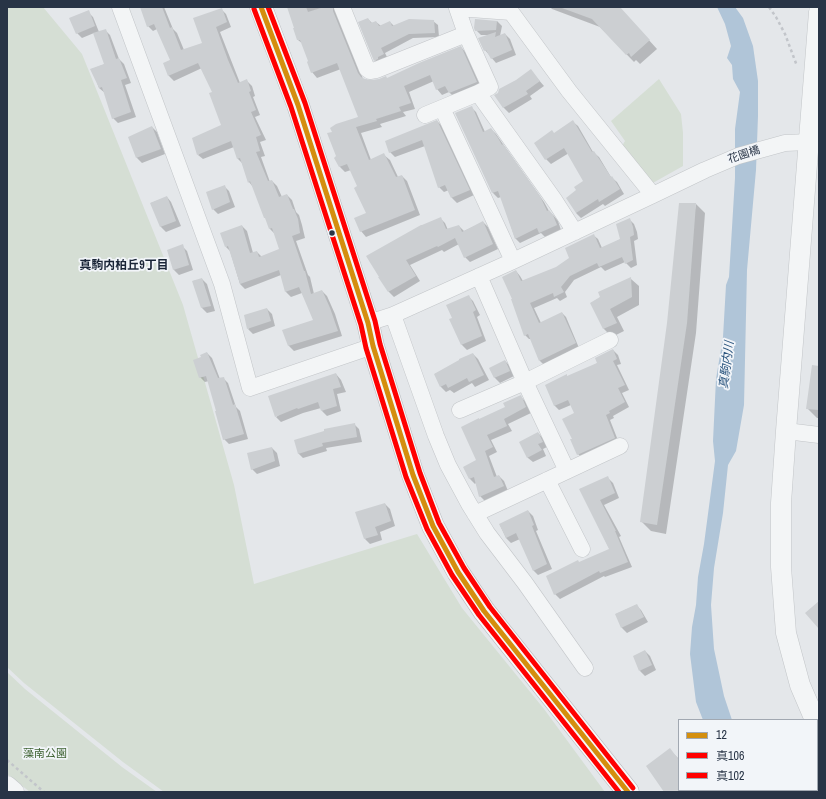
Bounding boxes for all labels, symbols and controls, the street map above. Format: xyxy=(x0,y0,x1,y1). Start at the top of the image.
street label: 花園橋 xyxy=(726,144,762,166)
unlabelled marker xyxy=(327,228,337,238)
district label: 真駒内柏丘9丁目 xyxy=(79,259,169,273)
water label: 真駒内川 xyxy=(717,340,737,390)
legend xyxy=(678,719,818,791)
text: 12 xyxy=(716,727,727,743)
park label: 藻南公園 xyxy=(23,747,67,761)
text: 真106 xyxy=(716,748,744,764)
text: 真102 xyxy=(716,768,744,784)

